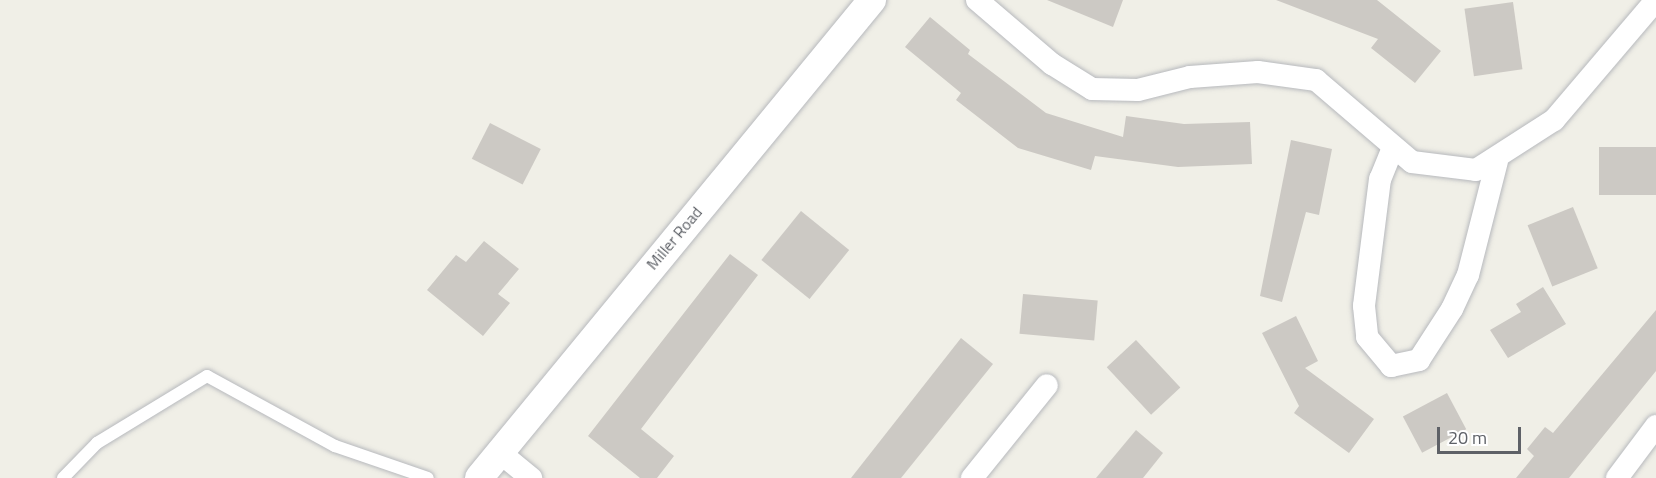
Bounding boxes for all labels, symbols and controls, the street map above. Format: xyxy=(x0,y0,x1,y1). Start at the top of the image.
street label: Miller Road xyxy=(642,203,706,273)
scale bar xyxy=(1440,415,1524,453)
text: 20 m xyxy=(1448,424,1487,451)

